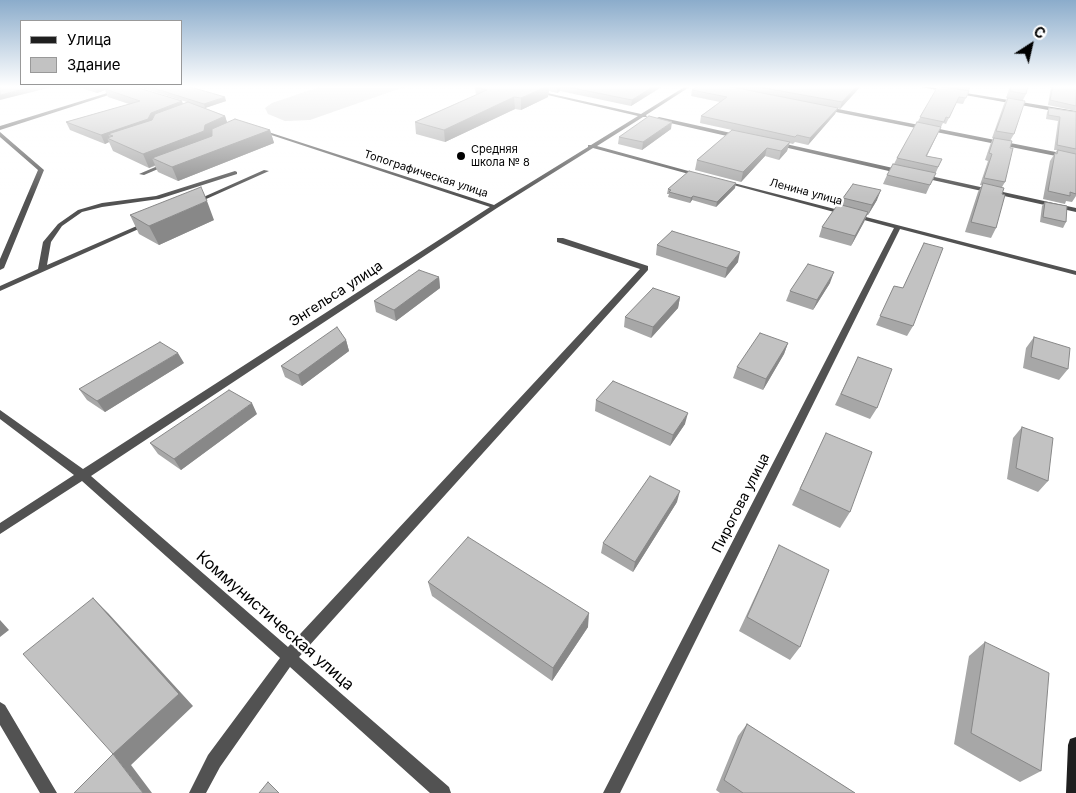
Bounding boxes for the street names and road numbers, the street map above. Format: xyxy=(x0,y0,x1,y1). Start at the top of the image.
street label: Топографическая улица xyxy=(362,148,490,200)
street label: Ленина улица xyxy=(768,176,844,208)
street label: Энгельса улица xyxy=(286,258,386,330)
street label: Пирогова улица xyxy=(709,450,773,556)
street label: Коммунистическая улица xyxy=(192,547,358,695)

